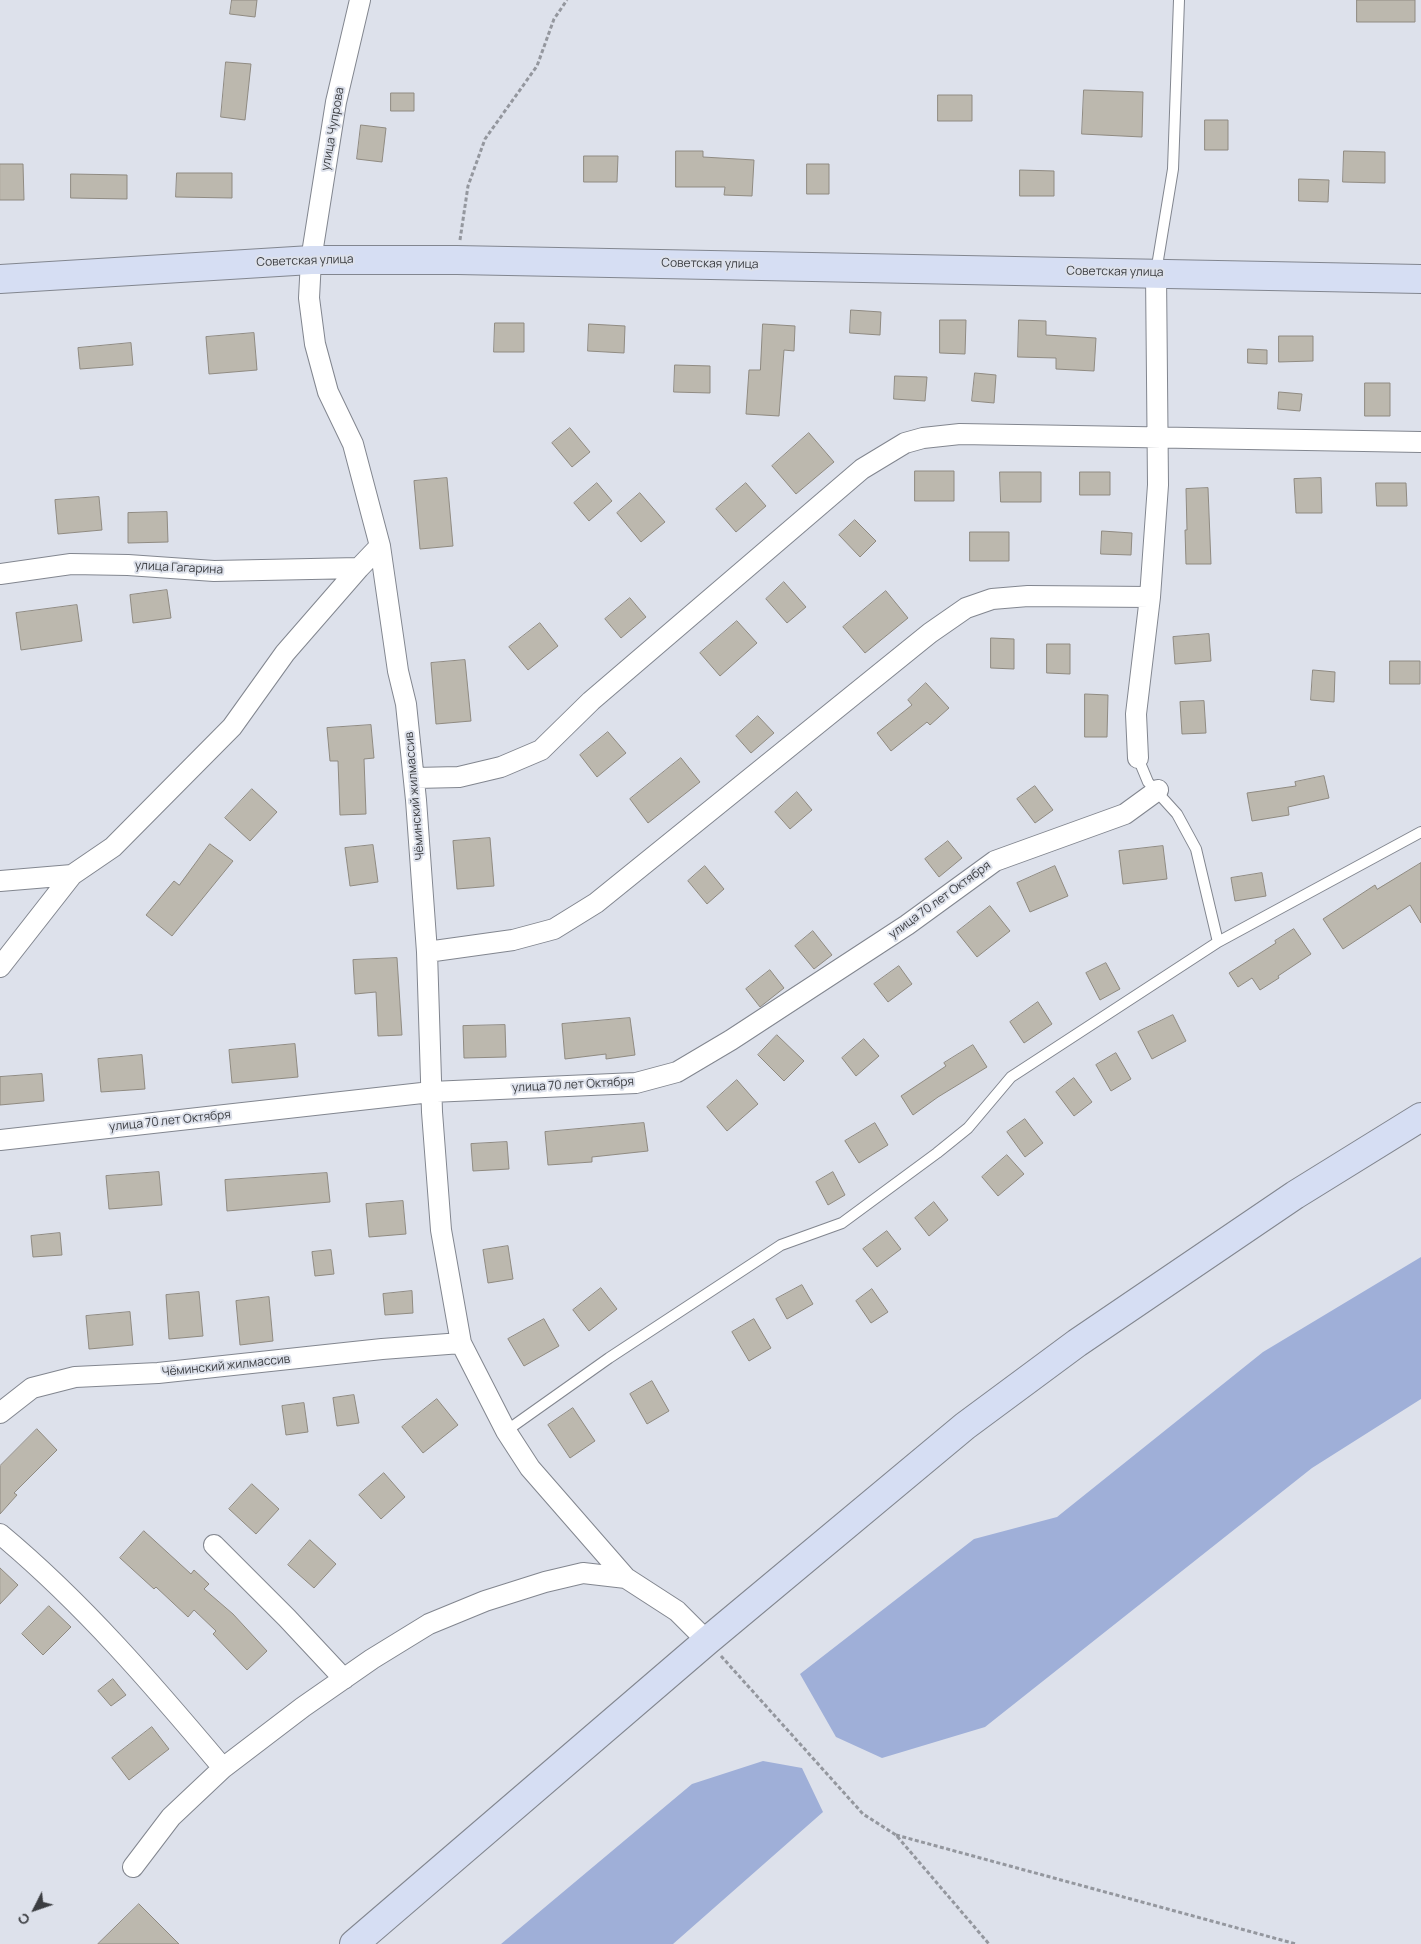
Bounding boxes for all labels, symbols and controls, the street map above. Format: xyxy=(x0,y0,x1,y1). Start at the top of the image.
street label: улица Чупрова xyxy=(319,86,347,172)
street label: Советская улица xyxy=(256,252,354,270)
street label: Советская улица xyxy=(661,256,759,272)
street label: Советская улица xyxy=(1066,264,1164,280)
street label: улица Гагарина xyxy=(135,559,223,577)
street label: Чёминский жилмассив xyxy=(402,731,428,861)
street label: улица 70 лет Октября xyxy=(886,858,994,942)
street label: улица 70 лет Октября xyxy=(512,1075,634,1095)
street label: улица 70 лет Октября xyxy=(108,1107,232,1135)
street label: Чёминский жилмассив xyxy=(161,1352,291,1380)
north arrow xyxy=(10,1884,60,1934)
text: С xyxy=(13,1909,34,1929)

